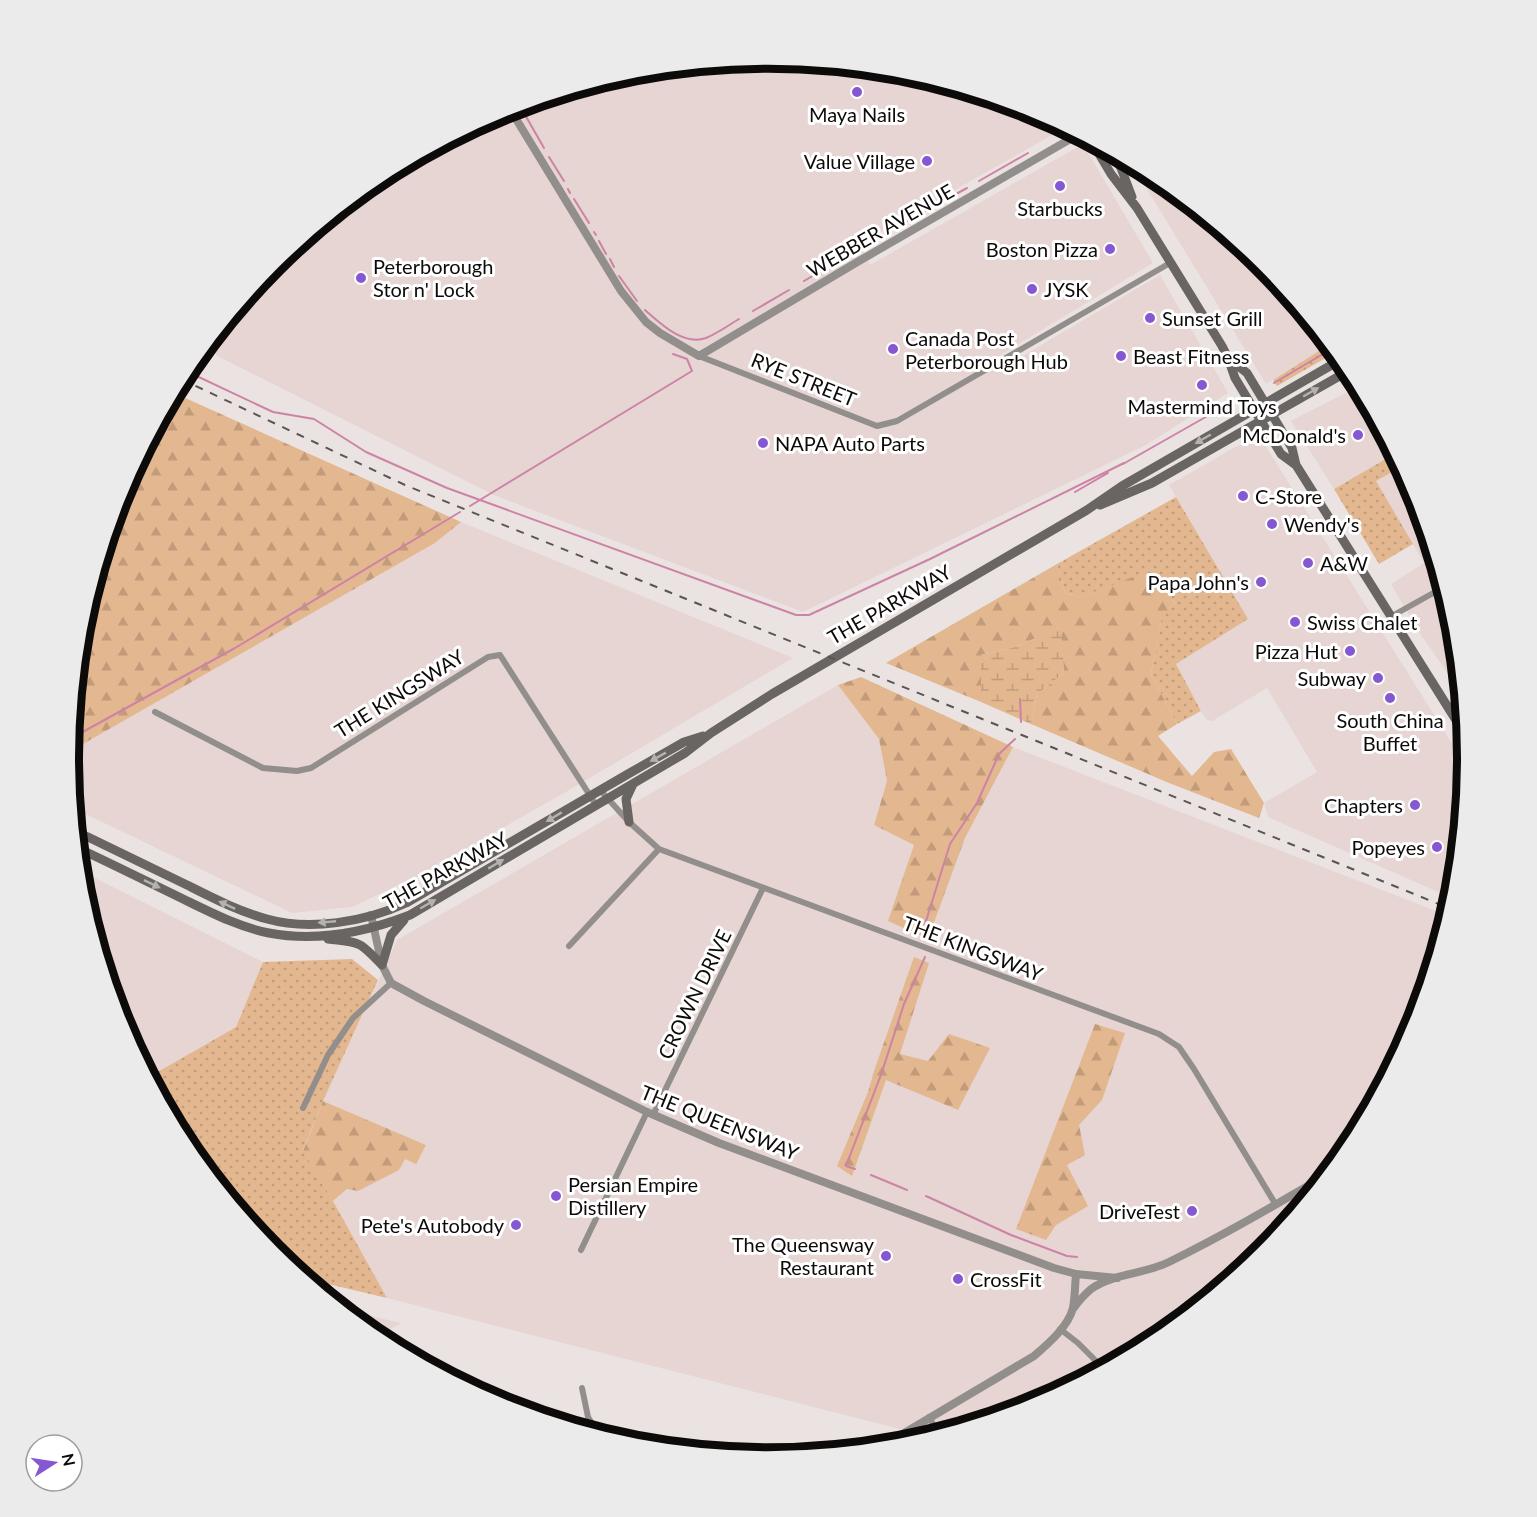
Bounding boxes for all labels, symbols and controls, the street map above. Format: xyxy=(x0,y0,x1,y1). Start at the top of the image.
marker: Maya Nails xyxy=(850,85,864,99)
place label: Maya Nails xyxy=(809,102,905,126)
place label: Value Village xyxy=(804,149,915,173)
marker: Value Village xyxy=(920,154,934,168)
street label: WEBBER AVENUE xyxy=(802,178,958,282)
marker: Starbucks xyxy=(1053,179,1067,193)
place label: Starbucks xyxy=(1017,196,1103,220)
place label: Boston Pizza xyxy=(986,237,1098,261)
marker: Boston Pizza xyxy=(1103,242,1117,256)
place label: Peterborough Stor n' Lock xyxy=(373,254,493,301)
marker: Peterborough Stor n' Lock xyxy=(354,271,368,285)
place label: JYSK xyxy=(1044,277,1089,301)
marker: JYSK xyxy=(1025,282,1039,296)
place label: Sunset Grill xyxy=(1162,306,1262,330)
marker: Sunset Grill xyxy=(1143,311,1157,325)
place label: Canada Post Peterborough Hub xyxy=(905,326,1068,373)
marker: Canada Post Peterborough Hub xyxy=(886,342,900,356)
place label: Beast Fitness xyxy=(1133,344,1250,368)
street label: RYE STREET xyxy=(748,347,860,411)
marker: Beast Fitness xyxy=(1114,349,1128,363)
marker: Mastermind Toys xyxy=(1195,378,1209,392)
one-way arrow xyxy=(1303,387,1320,397)
place label: Mastermind Toys xyxy=(1127,394,1277,418)
place label: McDonald's xyxy=(1242,423,1346,447)
marker: McDonald's xyxy=(1351,428,1365,442)
place label: NAPA Auto Parts xyxy=(775,431,925,455)
one-way arrow xyxy=(1195,433,1212,443)
marker: NAPA Auto Parts xyxy=(756,436,770,450)
place label: C-Store xyxy=(1255,484,1322,508)
marker: C-Store xyxy=(1236,489,1250,503)
place label: Wendy's xyxy=(1284,512,1359,536)
marker: Wendy's xyxy=(1265,517,1279,531)
place label: A&W xyxy=(1320,551,1368,575)
marker: A&W xyxy=(1301,556,1315,570)
street label: THE PARKWAY xyxy=(823,559,955,649)
place label: Papa John's xyxy=(1148,570,1249,594)
marker: Papa John's xyxy=(1254,575,1268,589)
place label: Swiss Chalet xyxy=(1307,610,1417,634)
marker: Swiss Chalet xyxy=(1288,615,1302,629)
place label: Pizza Hut xyxy=(1255,639,1338,663)
street label: THE KINGSWAY xyxy=(330,643,468,742)
marker: Pizza Hut xyxy=(1343,644,1357,658)
place label: Subway xyxy=(1298,666,1367,690)
marker: Subway xyxy=(1371,671,1385,685)
marker: South China Buffet xyxy=(1383,691,1397,705)
place label: South China Buffet xyxy=(1336,708,1444,755)
one-way arrow xyxy=(649,752,666,762)
place label: Chapters xyxy=(1324,793,1403,817)
marker: Chapters xyxy=(1408,798,1422,812)
one-way arrow xyxy=(545,812,562,822)
street label: THE PARKWAY xyxy=(379,826,512,914)
place label: Popeyes xyxy=(1351,835,1425,859)
marker: Popeyes xyxy=(1430,840,1444,854)
one-way arrow xyxy=(488,859,504,870)
one-way arrow xyxy=(143,879,160,888)
one-way arrow xyxy=(219,900,236,909)
one-way arrow xyxy=(419,900,436,910)
street label: THE KINGSWAY xyxy=(900,910,1047,986)
one-way arrow xyxy=(317,918,336,927)
street label: CROWN DRIVE xyxy=(652,925,736,1063)
street label: THE QUEENSWAY xyxy=(638,1079,803,1165)
place label: Persian Empire Distillery xyxy=(568,1172,698,1219)
marker: Persian Empire Distillery xyxy=(549,1189,563,1203)
place label: DriveTest xyxy=(1099,1199,1180,1223)
marker: DriveTest xyxy=(1185,1204,1199,1218)
place label: Pete's Autobody xyxy=(361,1213,505,1237)
marker: Pete's Autobody xyxy=(509,1218,523,1232)
place label: The Queensway Restaurant xyxy=(732,1232,875,1279)
marker: The Queensway Restaurant xyxy=(879,1249,893,1263)
place label: CrossFit xyxy=(970,1267,1042,1291)
marker: CrossFit xyxy=(951,1272,965,1286)
north arrow xyxy=(24,1433,84,1493)
text: N xyxy=(59,1452,80,1468)

